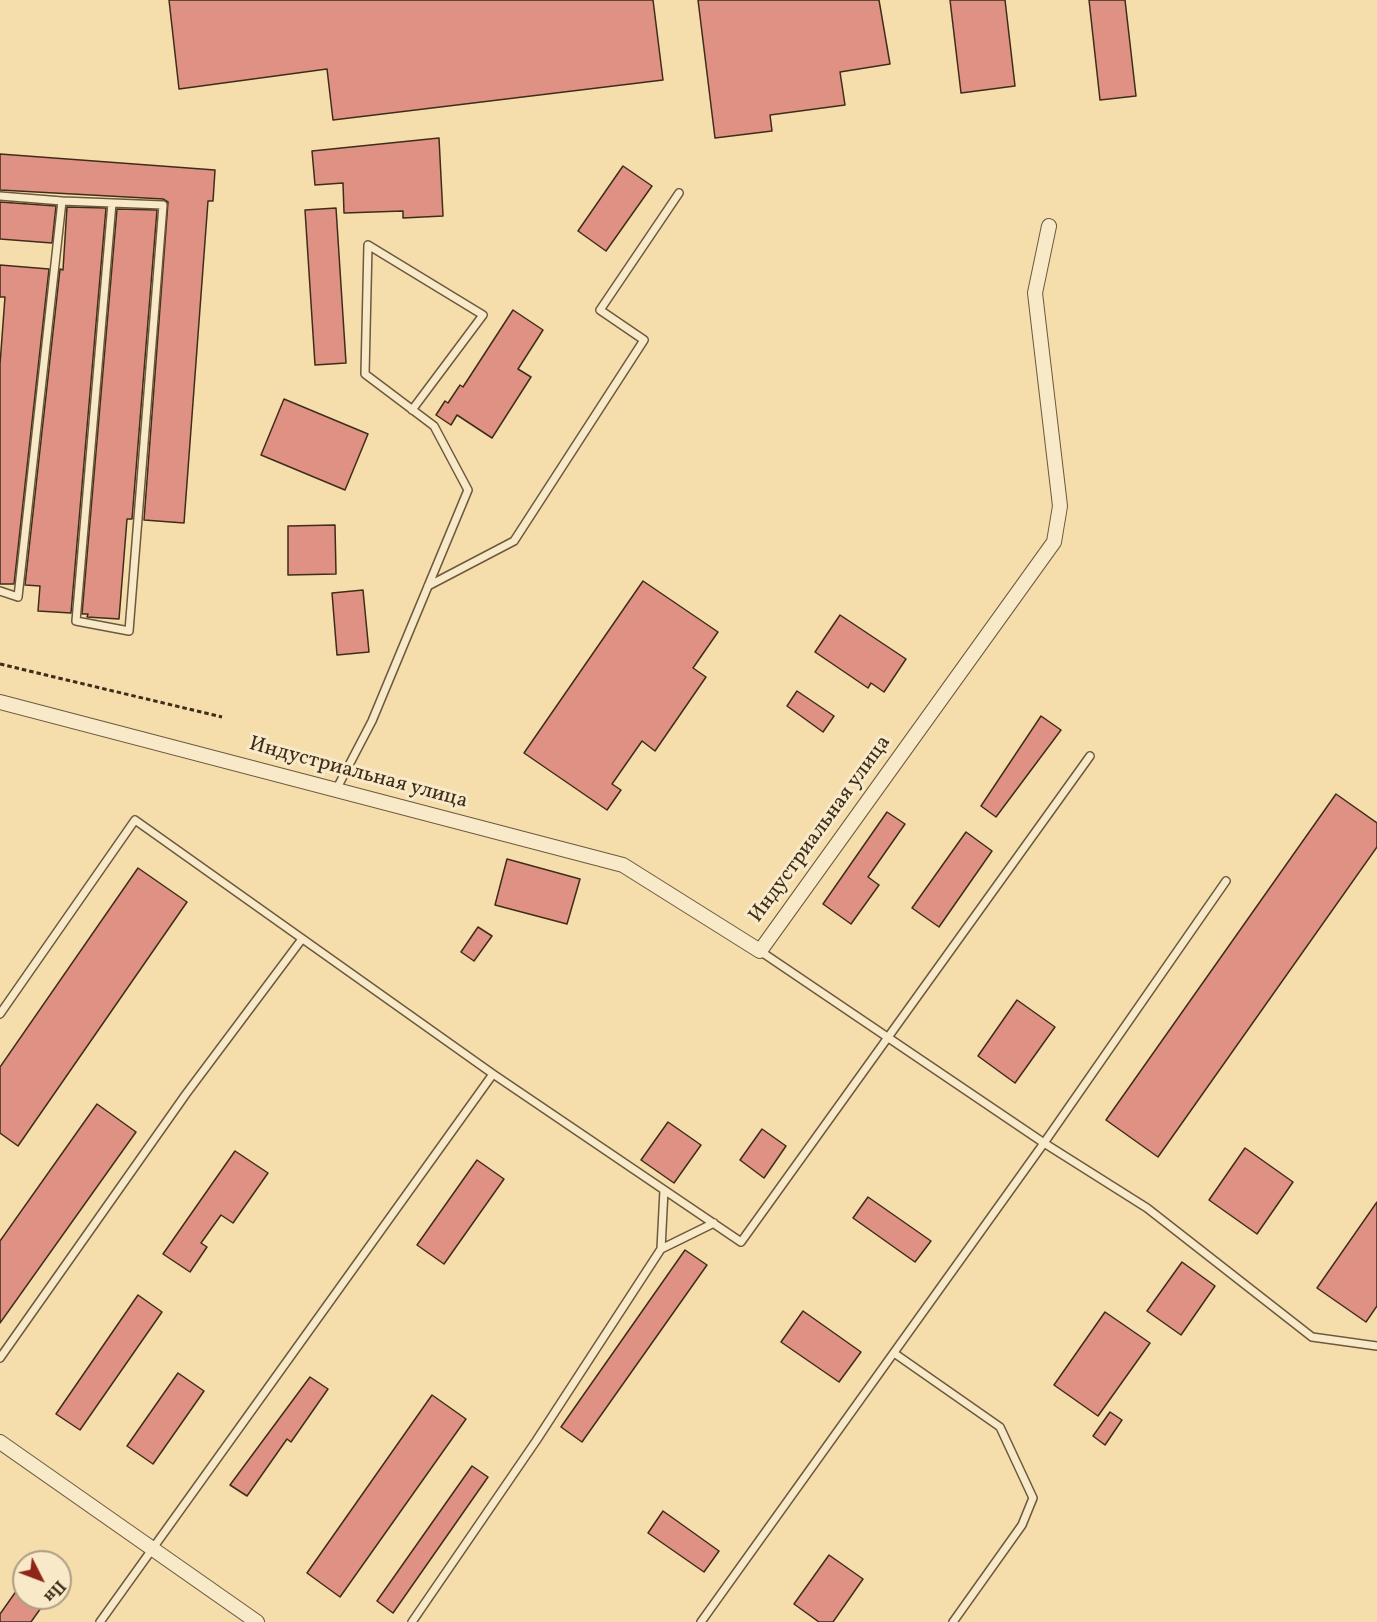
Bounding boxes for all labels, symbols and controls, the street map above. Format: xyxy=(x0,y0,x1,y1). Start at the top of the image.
street label: Индустриальная улица xyxy=(745,731,897,929)
street label: Индустриальная улица xyxy=(246,733,470,815)
north arrow xyxy=(12,1550,72,1610)
text: Пн xyxy=(38,1575,70,1607)

